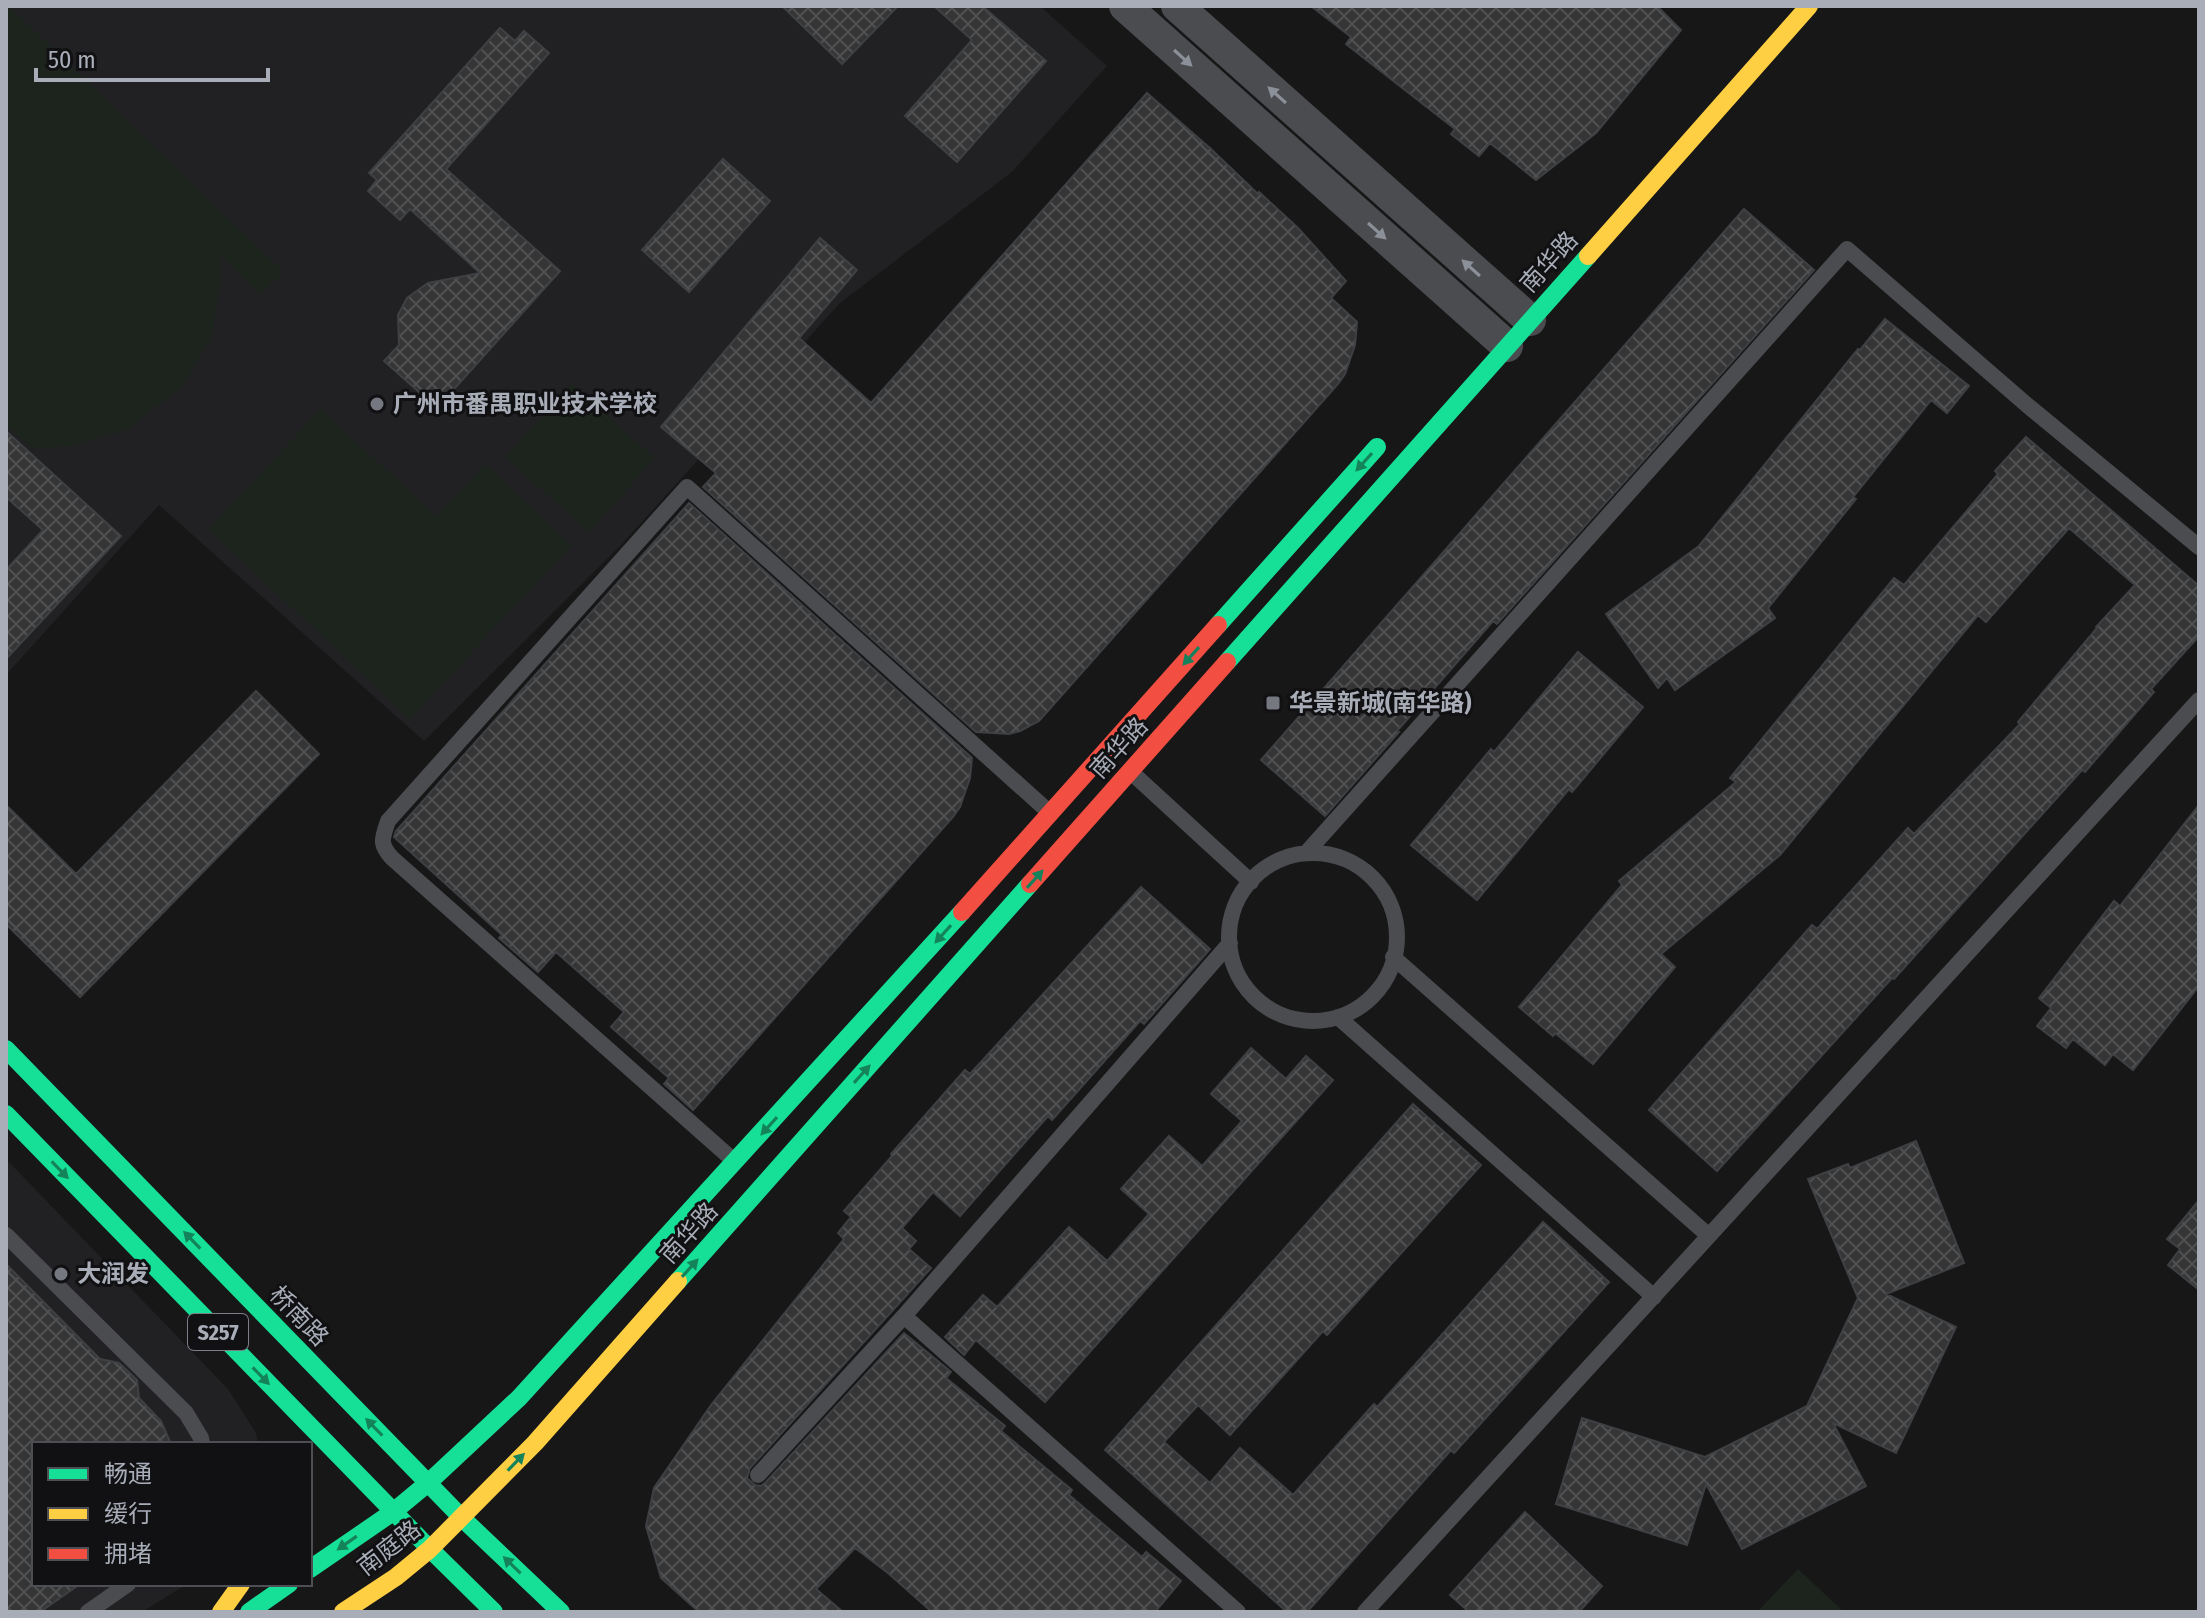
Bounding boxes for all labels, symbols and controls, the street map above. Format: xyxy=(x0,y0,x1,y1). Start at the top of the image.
scale bar xyxy=(36,32,268,82)
text: 50 m xyxy=(48,46,96,74)
one-way arrow xyxy=(1173,49,1193,66)
one-way arrow xyxy=(1268,87,1287,105)
one-way arrow xyxy=(1367,222,1387,239)
street label: 南华路 xyxy=(1515,226,1583,298)
one-way arrow xyxy=(1462,260,1481,278)
place label: 广州市番禺职业技术学校 xyxy=(393,390,657,418)
marker: 广州市番禺职业技术学校 xyxy=(368,395,386,413)
one-way arrow xyxy=(1355,452,1373,471)
one-way arrow xyxy=(1182,646,1200,665)
place label: 华景新城(南华路) xyxy=(1289,689,1471,717)
marker: 华景新城(南华路) xyxy=(1264,694,1282,712)
street label: 南华路 xyxy=(1085,712,1153,784)
one-way arrow xyxy=(1026,869,1044,889)
one-way arrow xyxy=(935,924,953,943)
one-way arrow xyxy=(853,1064,871,1083)
one-way arrow xyxy=(760,1116,778,1135)
one-way arrow xyxy=(51,1160,69,1179)
street label: 南华路 xyxy=(655,1197,723,1269)
one-way arrow xyxy=(184,1231,202,1250)
one-way arrow xyxy=(681,1259,698,1279)
place label: 大润发 xyxy=(77,1260,149,1288)
marker: 大润发 xyxy=(52,1265,70,1283)
street label: 桥南路 xyxy=(264,1280,334,1352)
road number: S257 xyxy=(188,1314,248,1350)
one-way arrow xyxy=(251,1366,270,1385)
one-way arrow xyxy=(365,1418,383,1437)
legend xyxy=(32,1442,312,1586)
one-way arrow xyxy=(507,1453,525,1472)
text: 畅通 xyxy=(104,1460,152,1488)
text: 缓行 xyxy=(104,1500,152,1528)
street label: 南庭路 xyxy=(352,1515,426,1581)
one-way arrow xyxy=(337,1535,358,1550)
text: 拥堵 xyxy=(104,1540,152,1568)
one-way arrow xyxy=(503,1556,522,1575)

